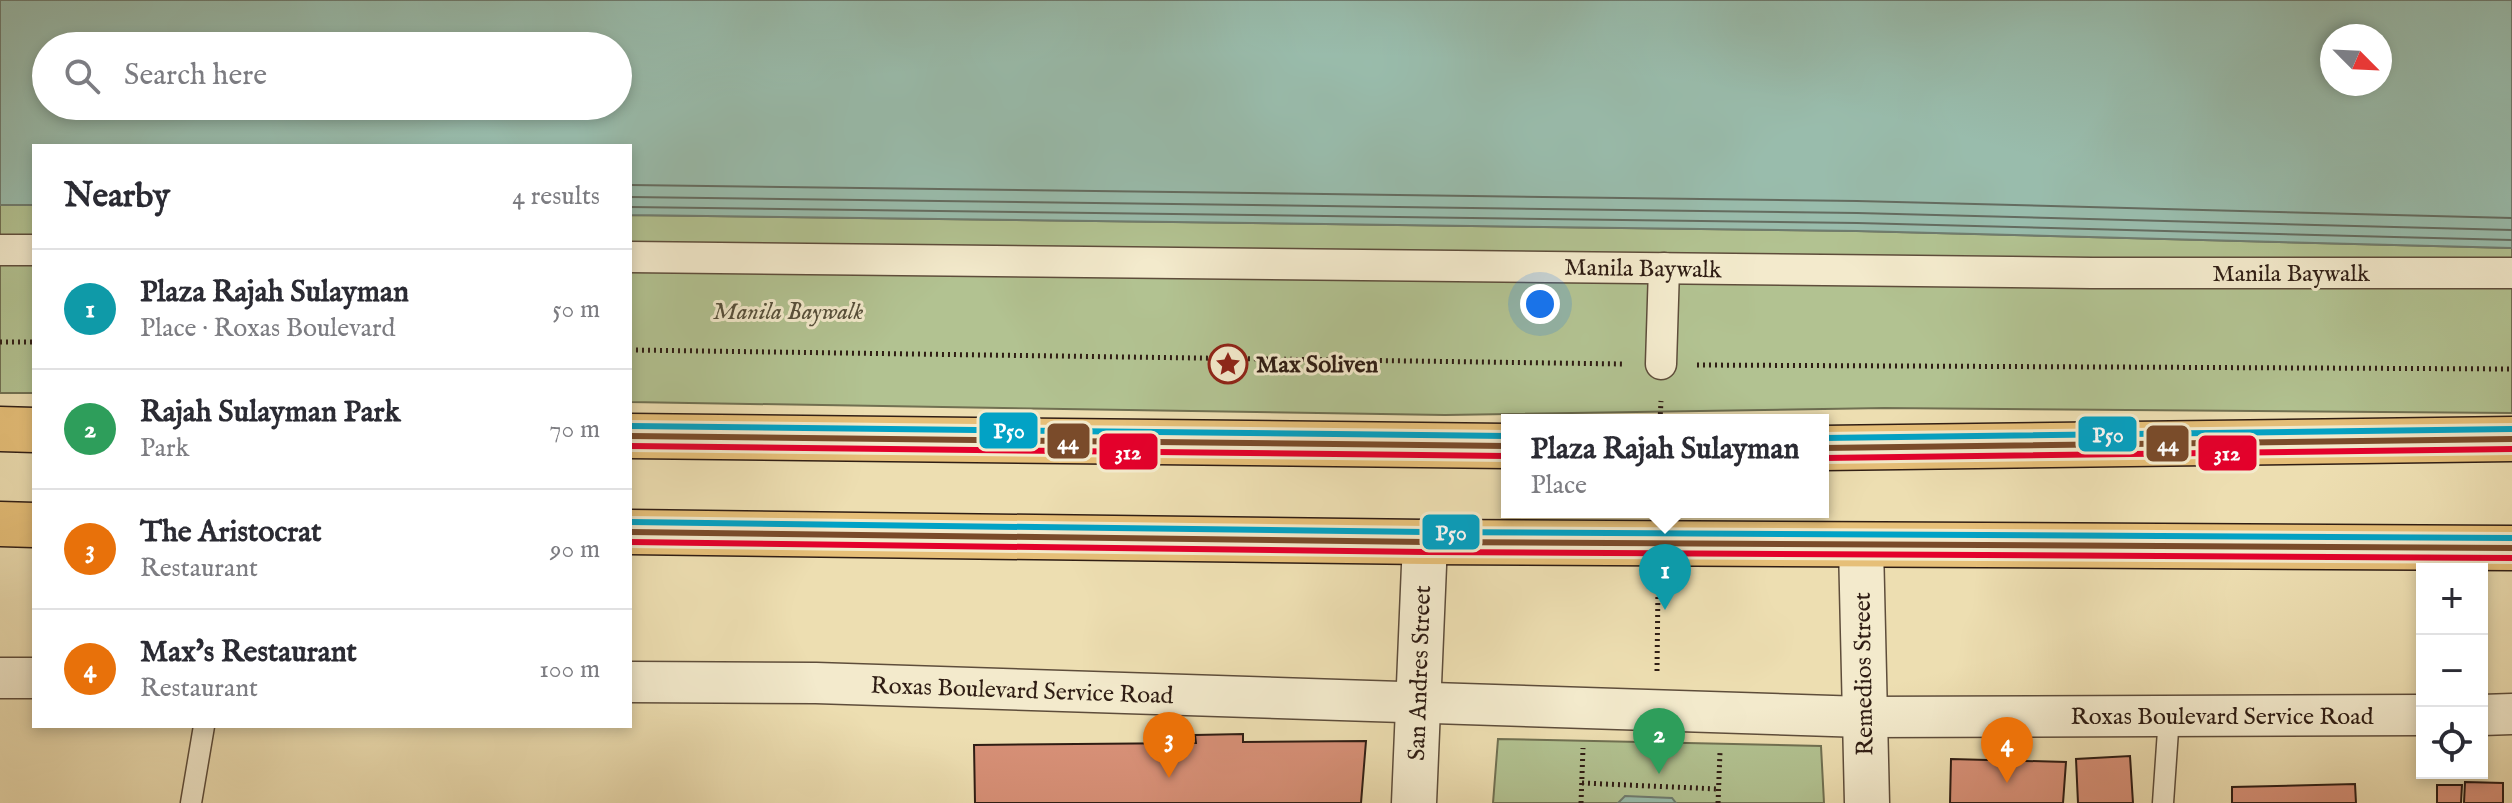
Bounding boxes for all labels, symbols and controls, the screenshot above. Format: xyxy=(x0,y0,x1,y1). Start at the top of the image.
north arrow xyxy=(2320,24,2392,96)
search box xyxy=(32,32,632,120)
icon: search xyxy=(60,54,104,98)
text: Search here xyxy=(124,57,267,95)
text: Nearby xyxy=(64,175,170,218)
text: 4 results xyxy=(512,180,600,213)
street label: Manila Baywalk xyxy=(1564,253,1722,286)
street label: Manila Baywalk xyxy=(2212,259,2370,290)
text: Plaza Rajah Sulayman xyxy=(140,274,409,312)
your location xyxy=(1520,284,1560,324)
text: 1 xyxy=(85,293,95,326)
text: 50 m xyxy=(552,293,600,326)
park label: Manila Baywalk xyxy=(713,297,864,328)
text: Place · Roxas Boulevard xyxy=(140,312,395,345)
place icon: Max Soliven xyxy=(1207,343,1249,385)
place label: Max Soliven xyxy=(1256,350,1378,381)
text: Rajah Sulayman Park xyxy=(140,394,401,432)
line badge: P50 xyxy=(978,411,1039,450)
text: 2 xyxy=(84,413,96,446)
text: 70 m xyxy=(549,413,600,446)
popup xyxy=(1501,414,1829,518)
line badge: P50 xyxy=(2077,415,2138,453)
text: P50 xyxy=(993,418,1025,446)
line badge: 44 xyxy=(1046,422,1091,460)
text: P50 xyxy=(2092,422,2124,450)
line badge: 44 xyxy=(2145,424,2190,463)
text: 44 xyxy=(1057,429,1080,457)
text: Plaza Rajah Sulayman xyxy=(1531,431,1799,469)
text: 44 xyxy=(2157,431,2180,459)
text: Park xyxy=(140,432,189,465)
line badge: 312 xyxy=(1098,432,1159,471)
line badge: 312 xyxy=(2197,434,2258,472)
text: 312 xyxy=(1115,439,1141,467)
text: 312 xyxy=(2214,440,2240,468)
text: Place xyxy=(1531,469,1587,502)
line badge: P50 xyxy=(1421,513,1481,551)
text: The Aristocrat xyxy=(140,514,322,552)
text: P50 xyxy=(1435,520,1467,548)
text: 3 xyxy=(85,533,95,566)
text: 90 m xyxy=(550,533,600,566)
pin: 1 xyxy=(1639,544,1691,610)
text: Restaurant xyxy=(140,552,258,585)
map controls xyxy=(2416,563,2488,779)
button: + xyxy=(2416,563,2488,635)
street label: San Andres Street xyxy=(1402,585,1439,761)
street label: Remedios Street xyxy=(1848,592,1881,756)
text: Max's Restaurant xyxy=(140,634,357,672)
button: − xyxy=(2416,635,2488,707)
text: 4 xyxy=(84,653,96,686)
text: 100 m xyxy=(539,653,600,686)
street label: Roxas Boulevard Service Road xyxy=(870,671,1174,712)
text: Restaurant xyxy=(140,672,258,705)
street label: Roxas Boulevard Service Road xyxy=(2071,702,2374,733)
button: locate xyxy=(2416,707,2488,779)
pin: 2 xyxy=(1633,708,1685,774)
pin: 3 xyxy=(1143,712,1195,778)
pin: 4 xyxy=(1981,717,2033,783)

